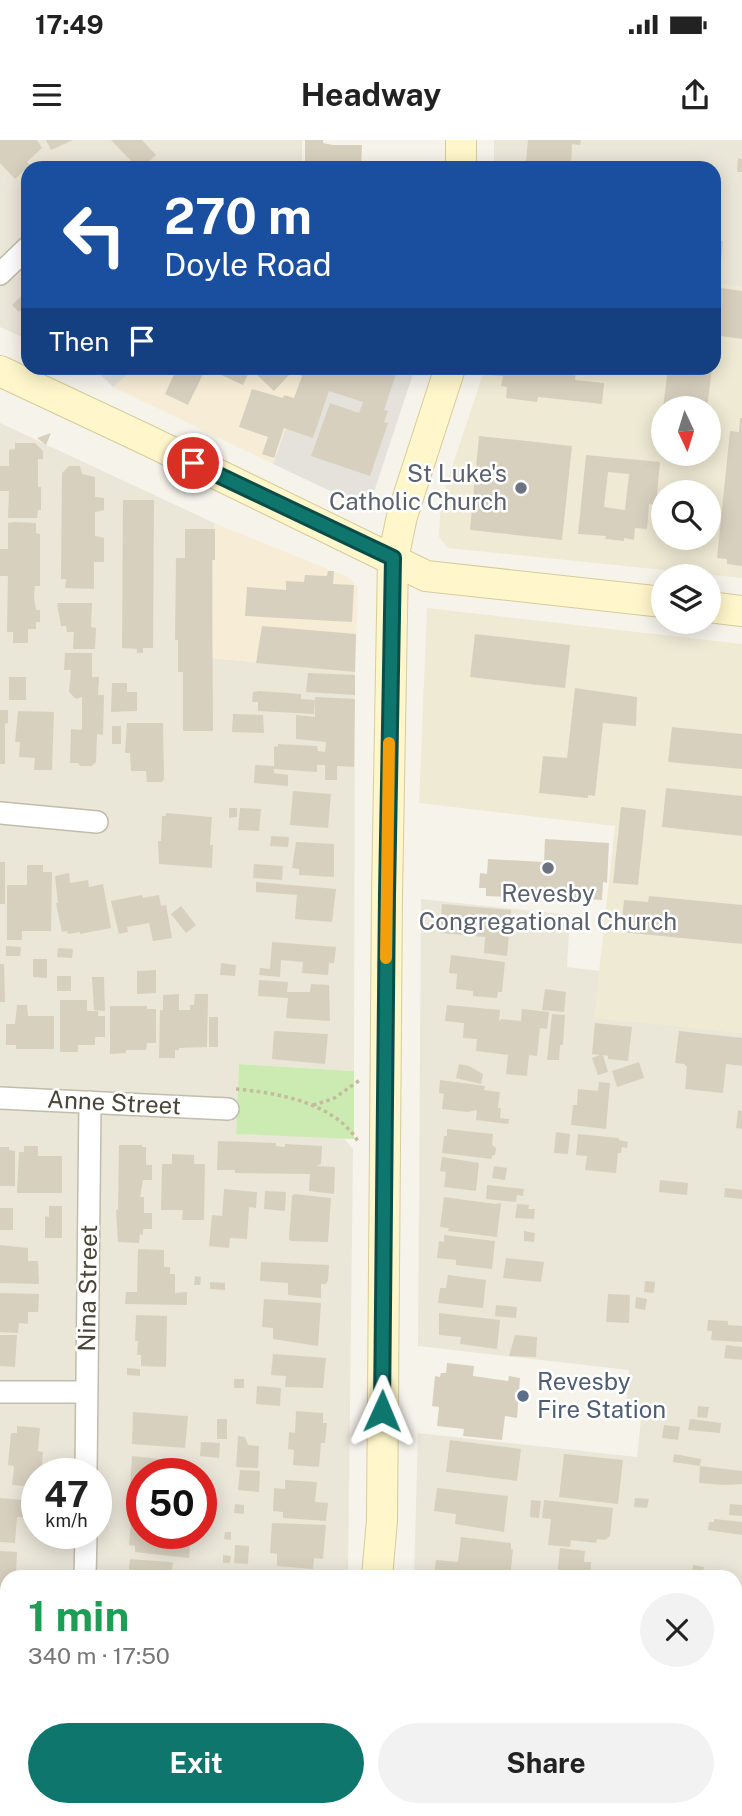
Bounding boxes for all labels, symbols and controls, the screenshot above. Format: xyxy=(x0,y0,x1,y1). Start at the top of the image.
text: 17:49 xyxy=(35,9,104,40)
icon: menu xyxy=(28,76,66,114)
text: Headway xyxy=(301,76,441,113)
icon: share xyxy=(676,76,714,114)
text: 270 m xyxy=(164,187,312,245)
icon: left xyxy=(49,189,140,280)
text: Doyle Road xyxy=(164,246,332,283)
icon: arrive xyxy=(123,322,161,360)
text: Then xyxy=(49,326,109,357)
north arrow xyxy=(651,396,721,466)
map controls xyxy=(651,396,721,634)
pin xyxy=(163,433,223,493)
icon: arrive xyxy=(174,444,212,482)
place label: St Luke's Catholic Church xyxy=(329,459,507,515)
marker: St Luke's Catholic Church xyxy=(513,480,529,496)
button: search xyxy=(651,480,721,550)
button: layers xyxy=(651,564,721,634)
marker: Revesby Congregational Church xyxy=(540,860,556,876)
place label: Revesby Congregational Church xyxy=(419,879,677,935)
street label: Anne Street xyxy=(46,1085,182,1119)
street label: Nina Street xyxy=(72,1224,102,1352)
place label: Revesby Fire Station xyxy=(537,1367,666,1423)
position arrow xyxy=(345,1374,419,1448)
marker: Revesby Fire Station xyxy=(515,1388,531,1404)
speed limit sign: 50 xyxy=(126,1458,217,1549)
text: 47 xyxy=(44,1474,89,1515)
text: km/h xyxy=(45,1510,88,1531)
text: 1 min xyxy=(28,1591,129,1640)
button: close xyxy=(640,1593,714,1667)
text: 340 m · 17:50 xyxy=(28,1642,170,1669)
button: Exit xyxy=(28,1723,364,1803)
button: Share xyxy=(378,1723,714,1803)

